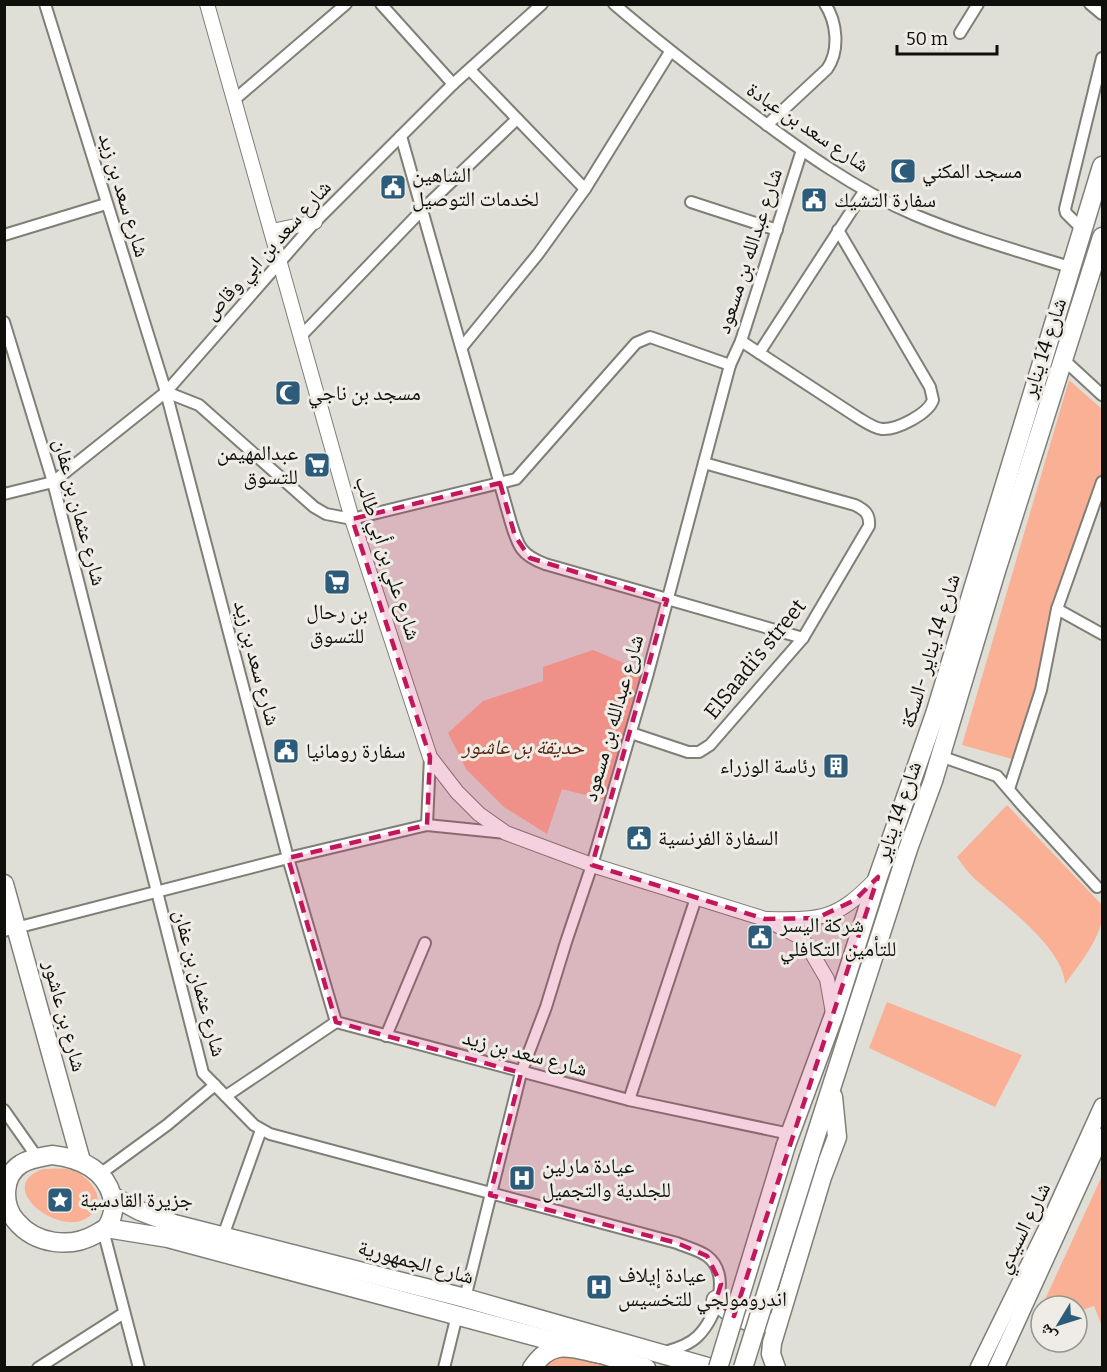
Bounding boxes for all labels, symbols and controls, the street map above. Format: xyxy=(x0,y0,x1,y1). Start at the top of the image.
scale bar xyxy=(897,18,998,56)
text: 50 m xyxy=(906,28,948,50)
street label: شارع سعد بن عبادة xyxy=(742,76,874,178)
street label: شارع سعد بن زيد xyxy=(93,130,155,260)
mosque icon: مسجد المكني xyxy=(888,156,918,186)
place label: مسجد المكني xyxy=(922,158,1022,187)
place label: الشاهين لخدمات التوصيل xyxy=(412,162,539,212)
street label: شارع عبدالله بن مسعود xyxy=(710,165,788,337)
public building icon: الشاهين لخدمات التوصيل xyxy=(378,172,408,202)
street label: شارع سعد بن ابي وقاص xyxy=(197,175,339,328)
public building icon: سفارة التشيك xyxy=(799,185,829,215)
place label: سفارة التشيك xyxy=(834,187,936,213)
street label: شارع 14 يناير xyxy=(1015,295,1072,402)
mosque icon: مسجد بن ناجي xyxy=(273,378,303,408)
place label: مسجد بن ناجي xyxy=(308,380,421,409)
street label: شارع عثمان بن عفان xyxy=(48,436,112,588)
place label: عبدالمهيمن للتسوق xyxy=(217,440,298,490)
supermarket icon: عبدالمهيمن للتسوق xyxy=(302,450,332,480)
street label: شارع علي بن أبي طالب xyxy=(346,473,427,644)
supermarket icon: بن رحال للتسوق xyxy=(322,567,352,597)
street label: شارع 14 يناير -السكة xyxy=(894,571,966,731)
street label: ElSaadi’s street xyxy=(699,593,812,724)
street label: شارع سعد بن زيد xyxy=(228,598,286,728)
place label: بن رحال للتسوق xyxy=(306,599,368,649)
street label: شارع عبدالله بن مسعود xyxy=(577,632,649,804)
park label: حديقة بن عاشور xyxy=(460,734,585,760)
public building icon: سفارة رومانيا xyxy=(271,736,301,766)
place label: سفارة رومانيا xyxy=(306,738,406,764)
building icon: رئاسة الوزراء xyxy=(821,751,851,781)
place label: رئاسة الوزراء xyxy=(720,753,816,779)
street label: شارع 14 يناير xyxy=(869,758,927,865)
public building icon: السفارة الفرنسية xyxy=(624,823,654,853)
place label: السفارة الفرنسية xyxy=(658,825,779,851)
street label: شارع عثمان بن عفان xyxy=(168,907,232,1059)
place label: شركة اليسر للتأمين التكافلي xyxy=(779,912,896,965)
public building icon: شركة اليسر للتأمين التكافلي xyxy=(745,922,775,952)
street label: شارع بن عاشور xyxy=(37,957,92,1074)
street label: شارع سعد بن زيد xyxy=(460,1024,590,1082)
place label: عيادة مارلين للجلدية والتجميل xyxy=(542,1153,671,1203)
hospital icon: عيادة مارلين للجلدية والتجميل xyxy=(507,1163,537,1193)
street label: شارع السيدي xyxy=(990,1178,1059,1279)
place icon: جزيرة القادسية xyxy=(45,1185,75,1215)
place label: جزيرة القادسية xyxy=(80,1187,193,1213)
street label: شارع الجمهورية xyxy=(355,1234,477,1290)
place label: عيادة إيلاف اندرومولجي للتخسيس xyxy=(618,1262,787,1315)
hospital icon: عيادة إيلاف اندرومولجي للتخسيس xyxy=(584,1272,614,1302)
north arrow xyxy=(1029,1294,1089,1354)
text: ش xyxy=(1035,1320,1060,1345)

